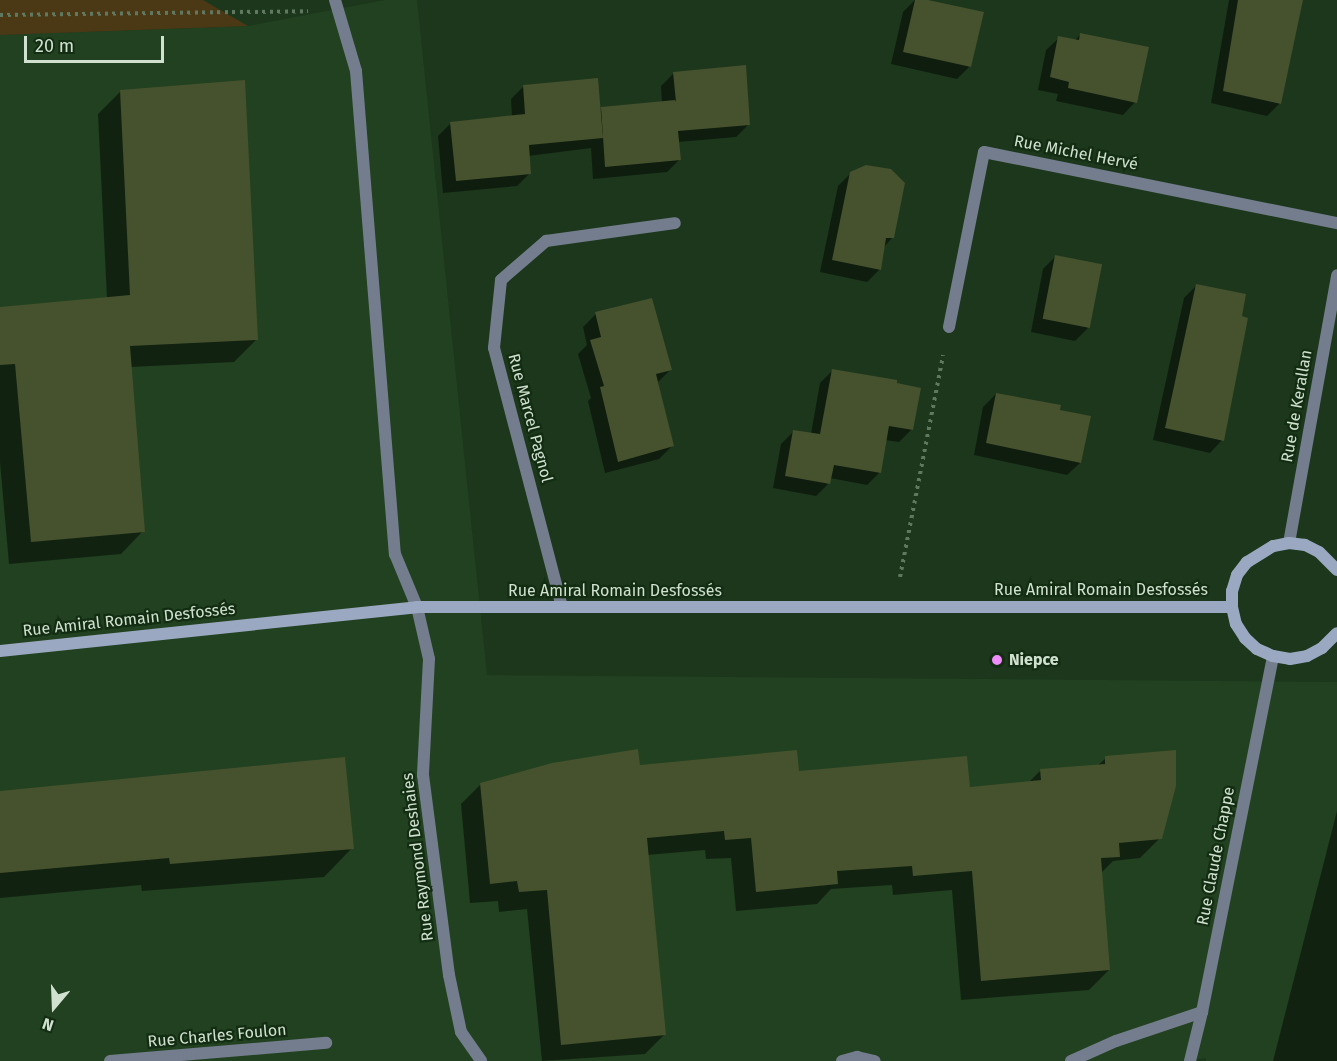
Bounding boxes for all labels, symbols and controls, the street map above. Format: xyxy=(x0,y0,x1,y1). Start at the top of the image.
scale bar xyxy=(27,24,166,62)
text: 20 m xyxy=(35,35,74,57)
street label: Rue Michel Hervé xyxy=(1012,132,1140,174)
street label: Rue de Kerallan xyxy=(1278,348,1316,464)
street label: Rue Marcel Pagnol xyxy=(504,352,556,484)
street label: Rue Amiral Romain Desfossés xyxy=(994,580,1208,600)
street label: Rue Amiral Romain Desfossés xyxy=(508,581,722,601)
street label: Rue Amiral Romain Desfossés xyxy=(22,599,236,641)
place label: Niepce xyxy=(1009,650,1059,670)
marker: Niepce xyxy=(990,653,1004,667)
street label: Rue Raymond Deshaies xyxy=(398,772,438,942)
street label: Rue Claude Chappe xyxy=(1193,785,1239,927)
north arrow xyxy=(24,977,84,1037)
text: N xyxy=(40,1014,56,1035)
street label: Rue Charles Foulon xyxy=(147,1020,287,1052)

